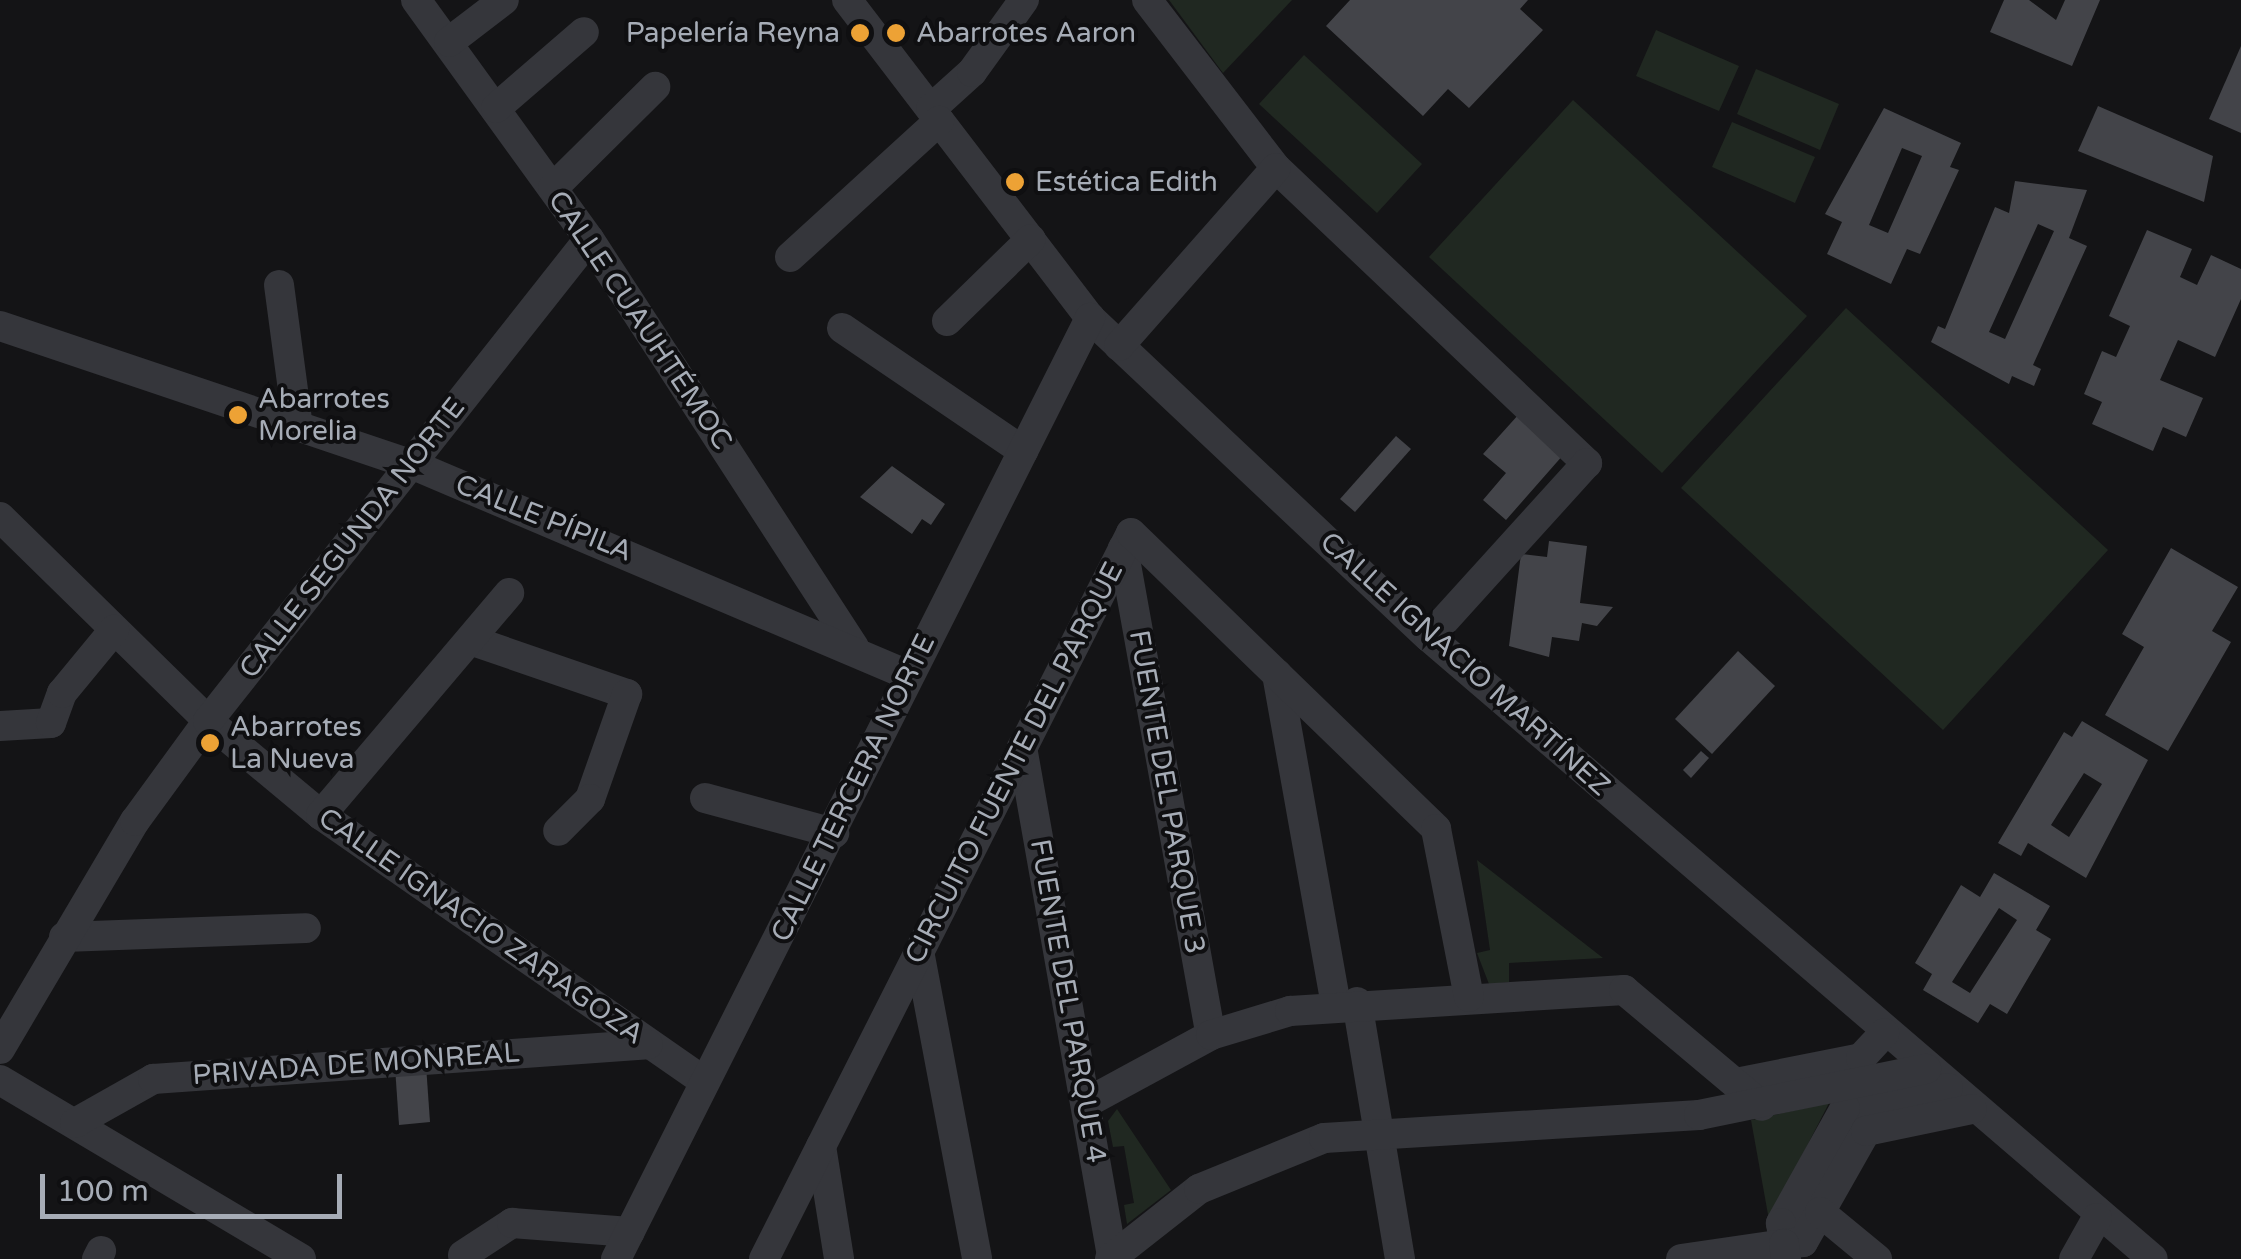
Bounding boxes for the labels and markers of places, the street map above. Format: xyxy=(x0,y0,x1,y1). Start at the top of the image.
place label: Papelería Reyna xyxy=(626,16,840,50)
place label: Abarrotes Aaron xyxy=(916,16,1136,50)
marker: Papelería Reyna xyxy=(849,22,871,44)
marker: Abarrotes Aaron xyxy=(885,22,907,44)
place label: Estética Edith xyxy=(1035,165,1218,199)
marker: Estética Edith xyxy=(1004,171,1026,193)
place label: Abarrotes Morelia xyxy=(258,382,390,448)
marker: Abarrotes Morelia xyxy=(227,404,249,426)
place label: Abarrotes La Nueva xyxy=(230,710,362,776)
marker: Abarrotes La Nueva xyxy=(199,732,221,754)

